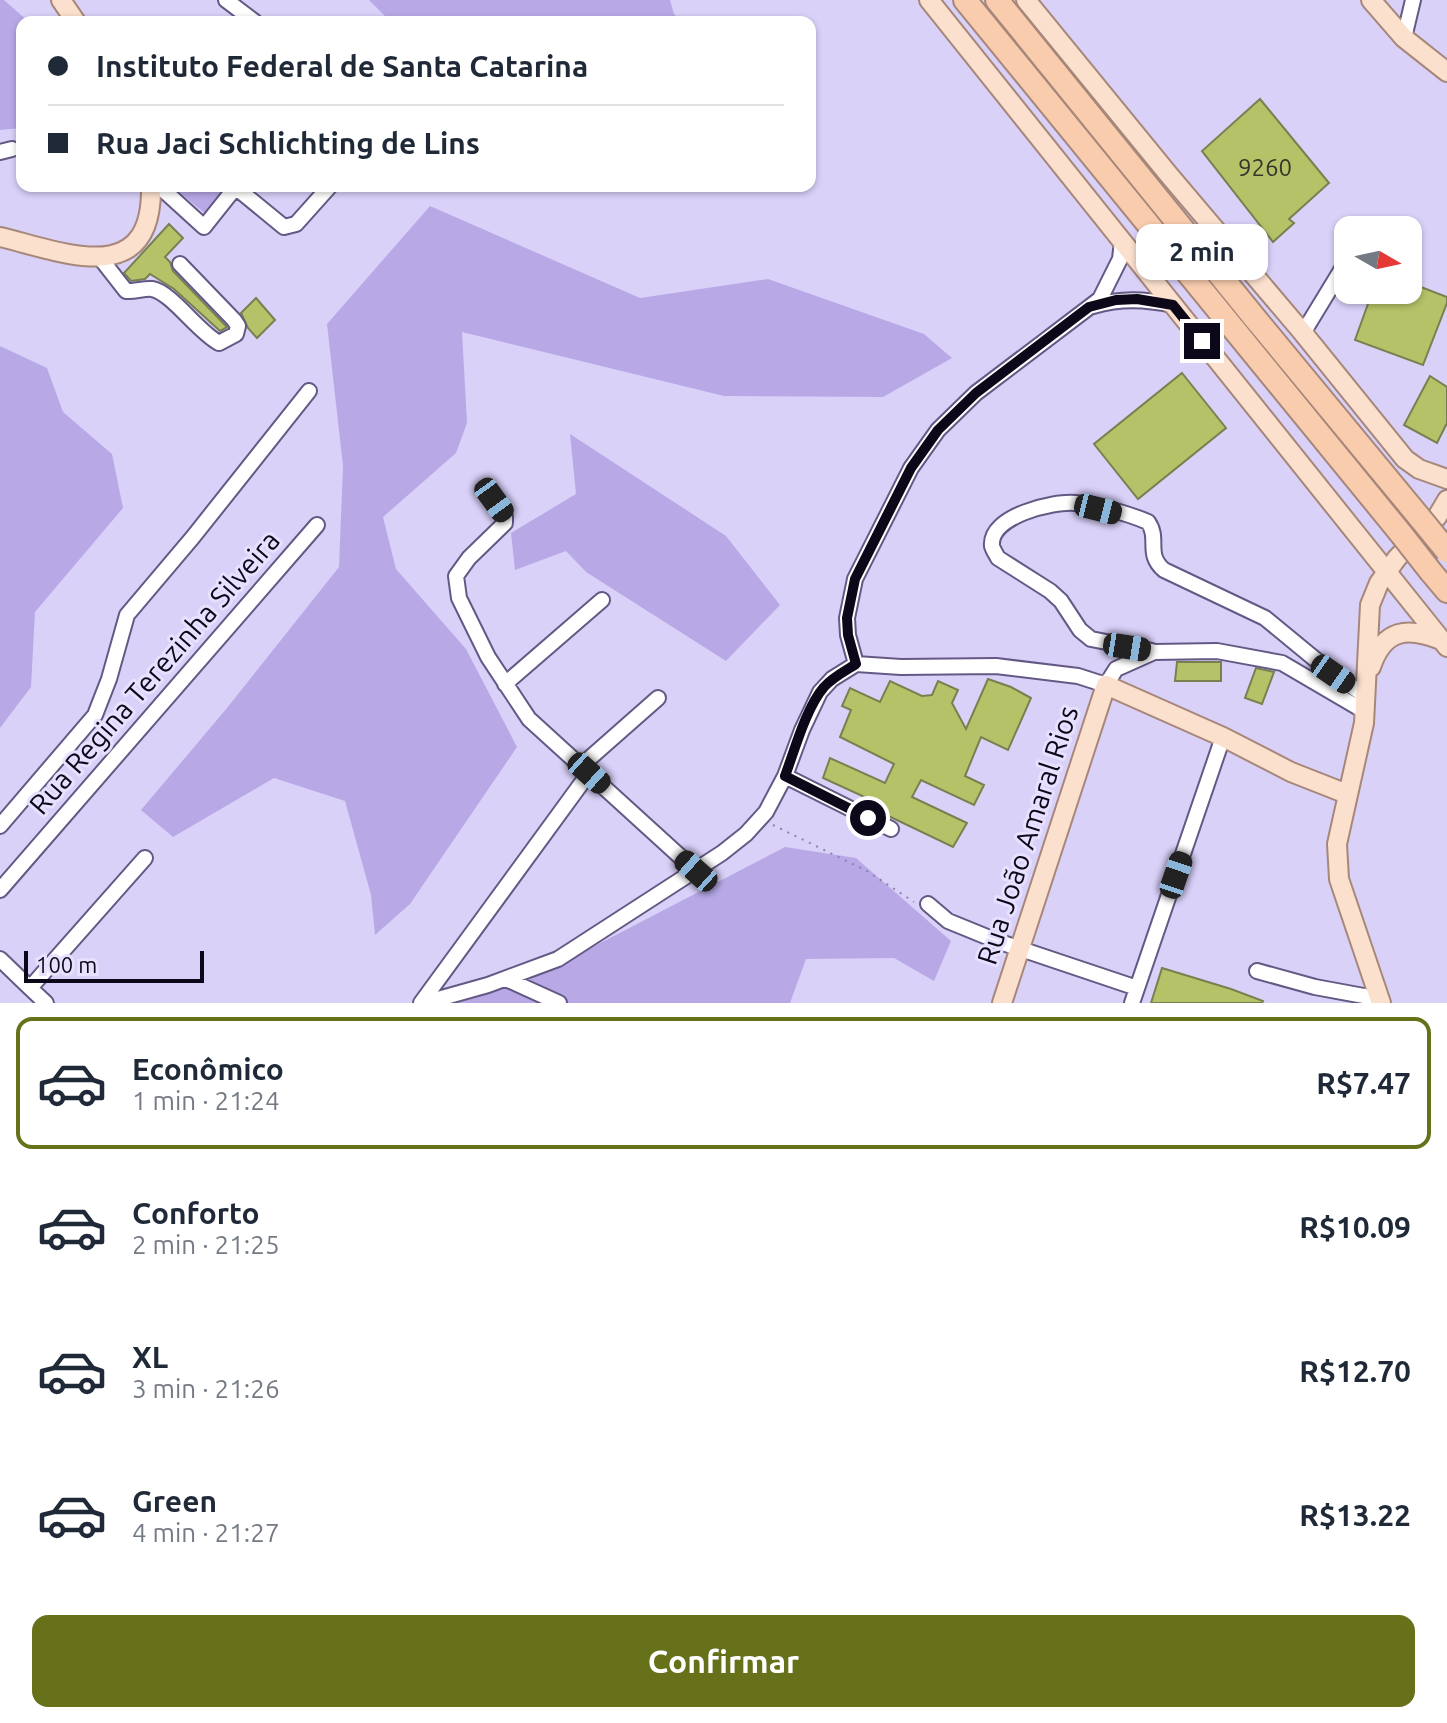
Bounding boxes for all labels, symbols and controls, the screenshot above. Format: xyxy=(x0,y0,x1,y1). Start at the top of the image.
text: Instituto Federal de Santa Catarina xyxy=(96,49,588,83)
text: Rua Jaci Schlichting de Lins xyxy=(96,126,480,160)
house number: 9260 xyxy=(1238,154,1292,181)
north arrow xyxy=(1334,216,1422,304)
map controls xyxy=(1334,216,1422,304)
callout: 2 min xyxy=(1136,225,1268,281)
text: 2 min xyxy=(1169,237,1235,266)
route end xyxy=(1184,323,1220,359)
car xyxy=(470,474,518,526)
car xyxy=(1072,492,1124,526)
street label: Rua Regina Terezinha Silveira xyxy=(23,524,285,820)
car xyxy=(1101,631,1153,663)
car xyxy=(1306,650,1360,698)
street label: Rua João Amaral Rios xyxy=(971,702,1083,968)
car xyxy=(563,748,615,798)
route start xyxy=(850,800,886,836)
car xyxy=(670,846,722,896)
car xyxy=(1157,848,1195,902)
scale bar xyxy=(24,947,204,983)
text: 100 m xyxy=(36,952,97,977)
icon: car xyxy=(36,1047,108,1119)
text: Econômico xyxy=(132,1052,284,1086)
text: R$7.47 xyxy=(1316,1066,1411,1100)
text: 1 min · 21:24 xyxy=(132,1086,280,1115)
icon: car xyxy=(36,1191,108,1263)
text: Conforto xyxy=(132,1196,260,1230)
text: R$10.09 xyxy=(1299,1210,1411,1244)
text: 2 min · 21:25 xyxy=(132,1230,280,1259)
icon: car xyxy=(36,1335,108,1407)
text: XL xyxy=(132,1340,168,1374)
text: R$12.70 xyxy=(1299,1354,1411,1388)
text: 3 min · 21:26 xyxy=(132,1374,280,1403)
icon: car xyxy=(36,1479,108,1551)
text: Green xyxy=(132,1484,217,1518)
text: R$13.22 xyxy=(1299,1498,1411,1532)
text: 4 min · 21:27 xyxy=(132,1518,280,1547)
button: Confirmar xyxy=(32,1615,1415,1707)

